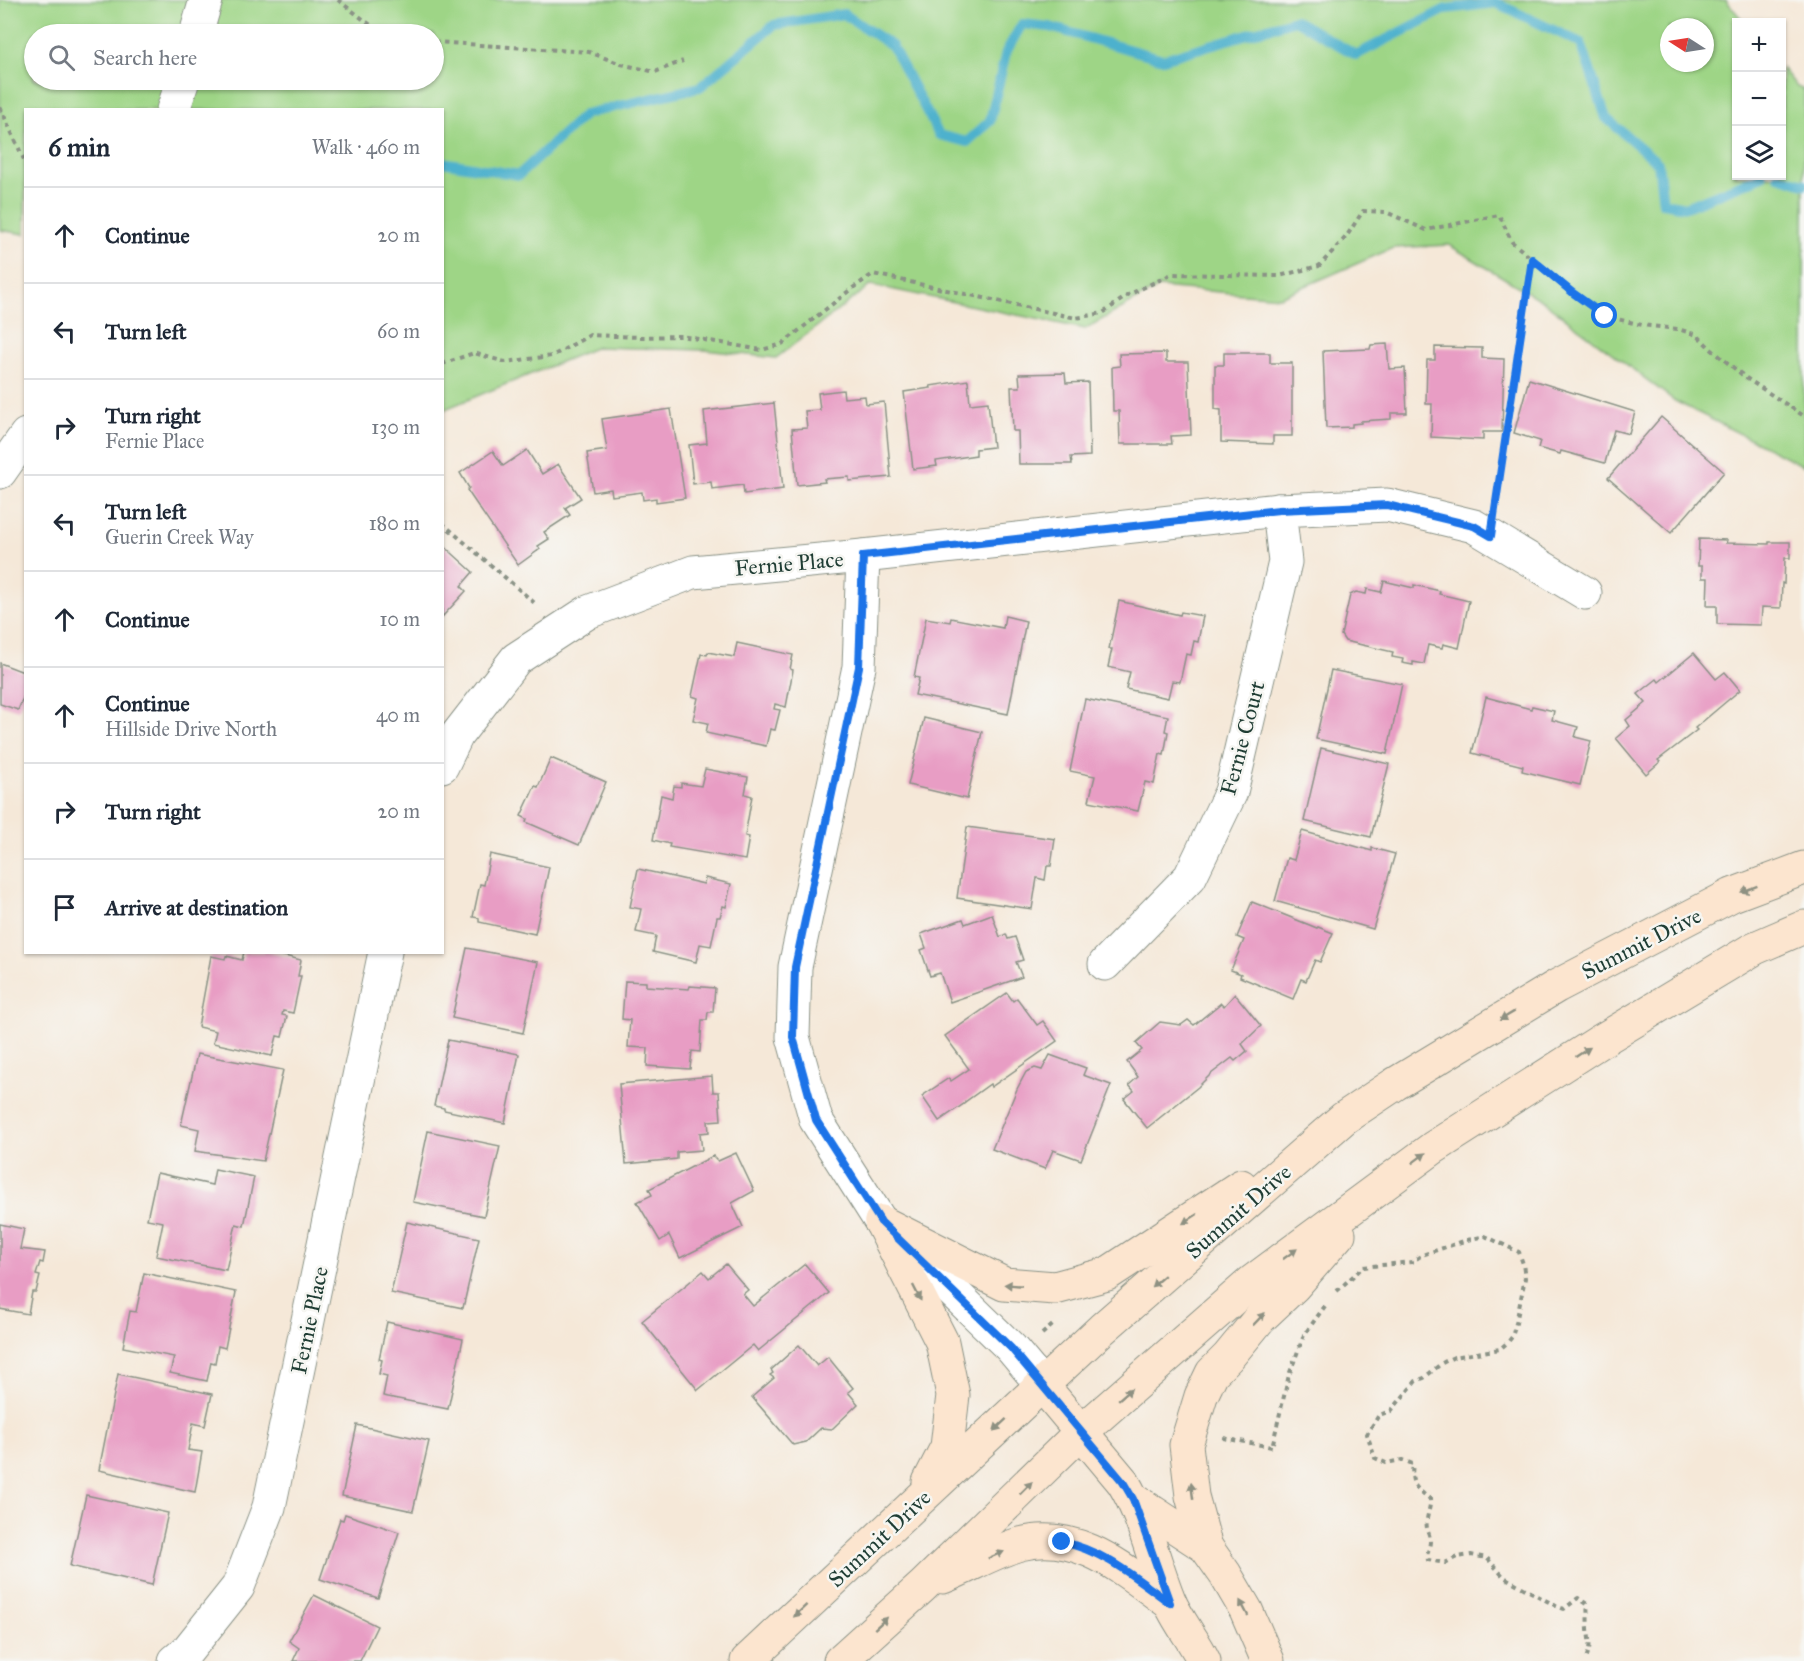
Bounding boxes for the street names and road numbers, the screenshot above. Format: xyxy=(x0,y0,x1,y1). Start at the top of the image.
street label: Fernie Place xyxy=(733,545,845,582)
street label: Fernie Court xyxy=(1214,678,1271,798)
street label: Summit Drive xyxy=(1577,902,1706,985)
street label: Summit Drive xyxy=(1180,1158,1297,1264)
street label: Fernie Place xyxy=(285,1264,334,1376)
street label: Summit Drive xyxy=(822,1484,936,1593)

